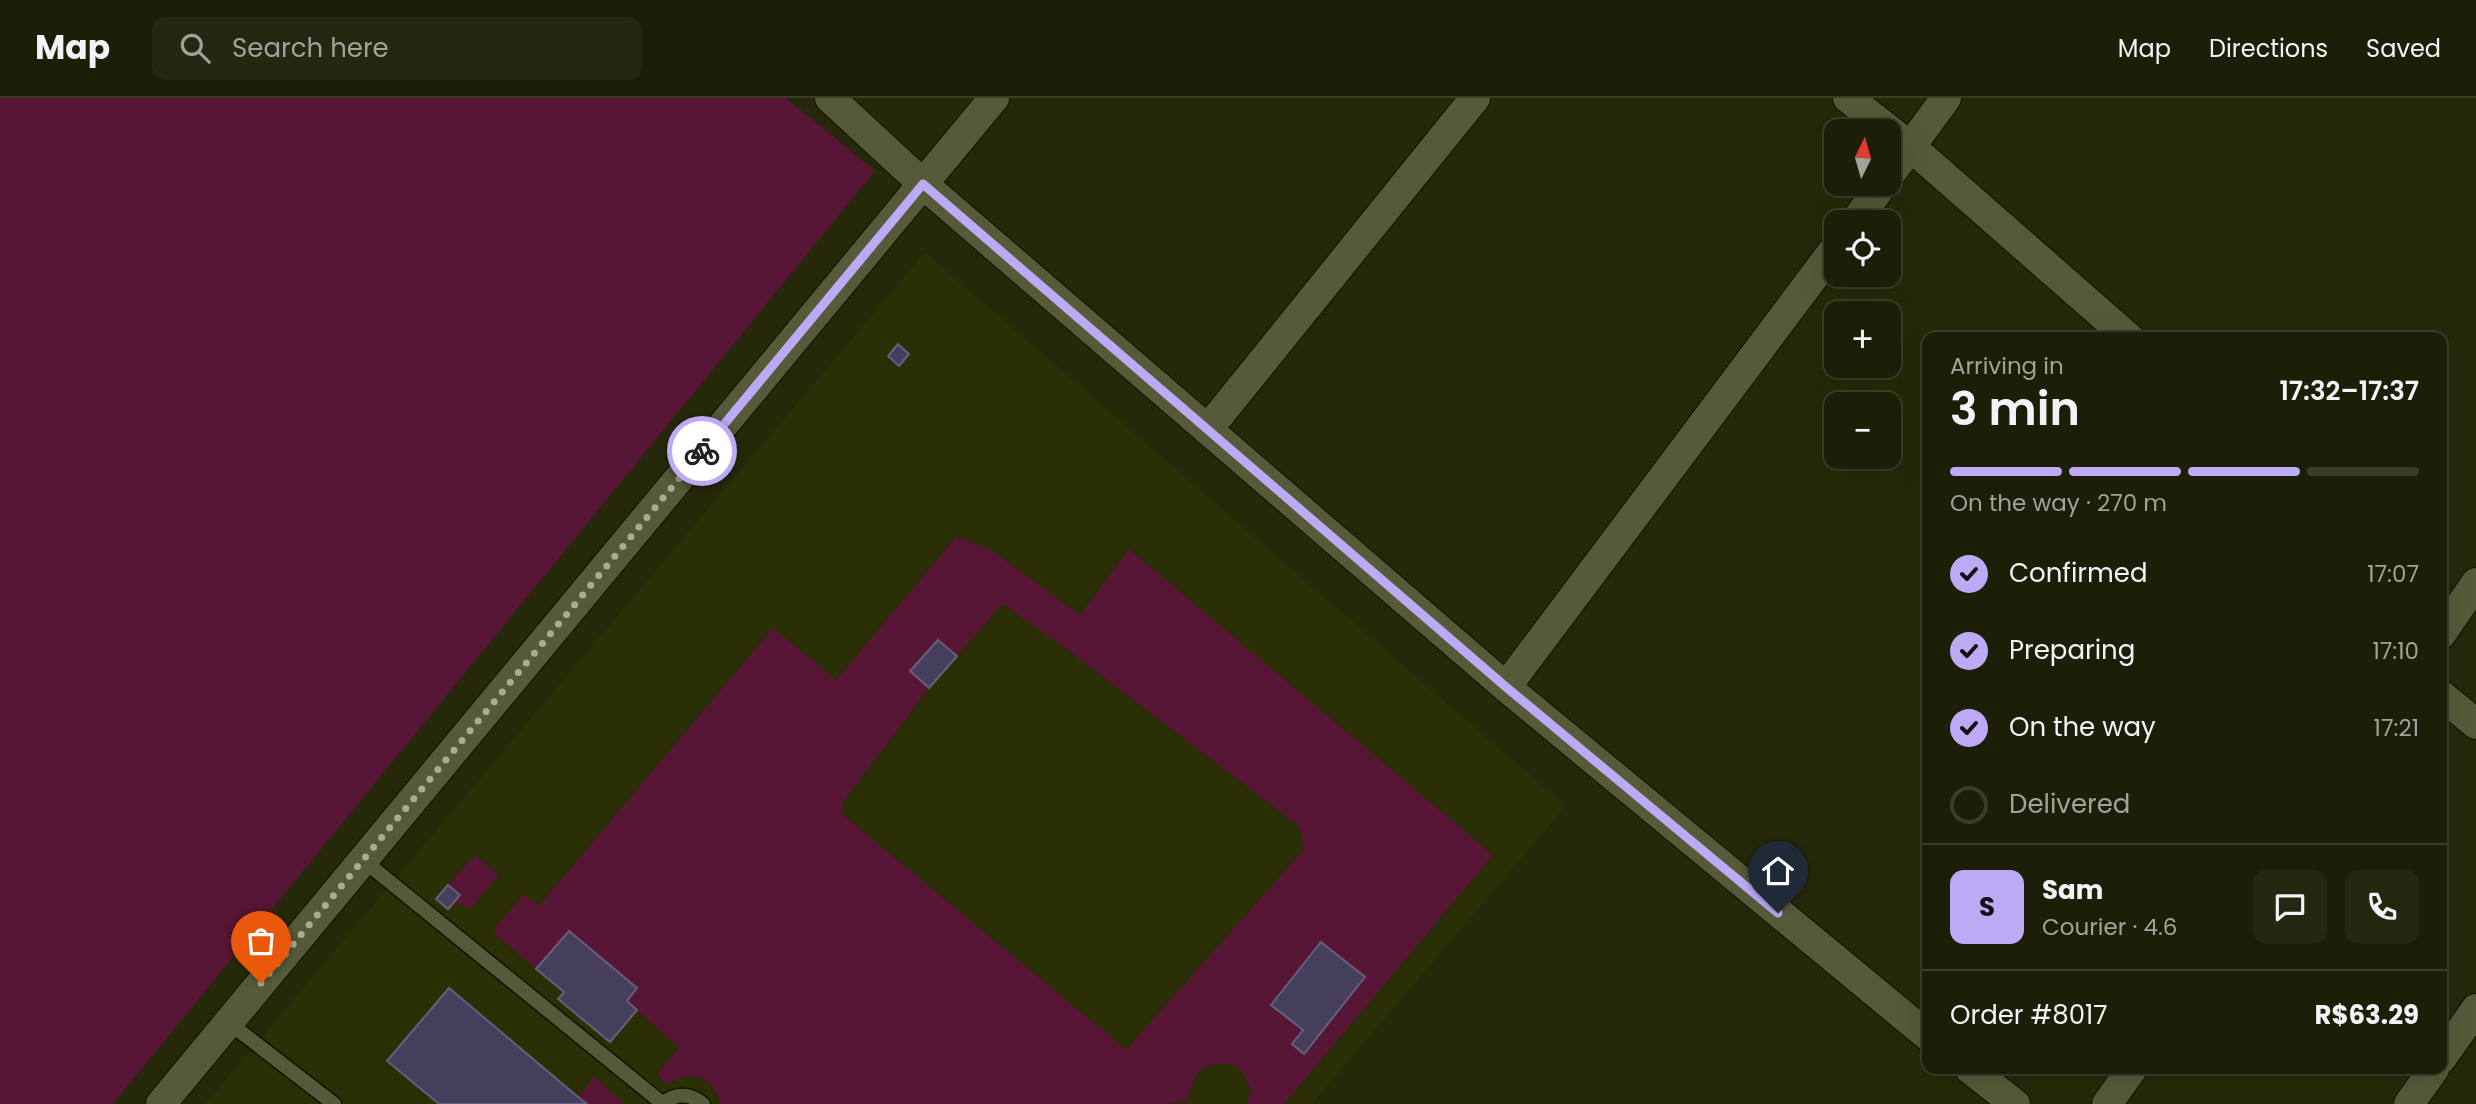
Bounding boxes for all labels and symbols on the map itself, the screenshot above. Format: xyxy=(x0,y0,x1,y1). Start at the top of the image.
north arrow xyxy=(1824,119,1900,196)
courier xyxy=(667,416,737,486)
pin xyxy=(1748,841,1808,913)
pin xyxy=(231,911,291,983)

